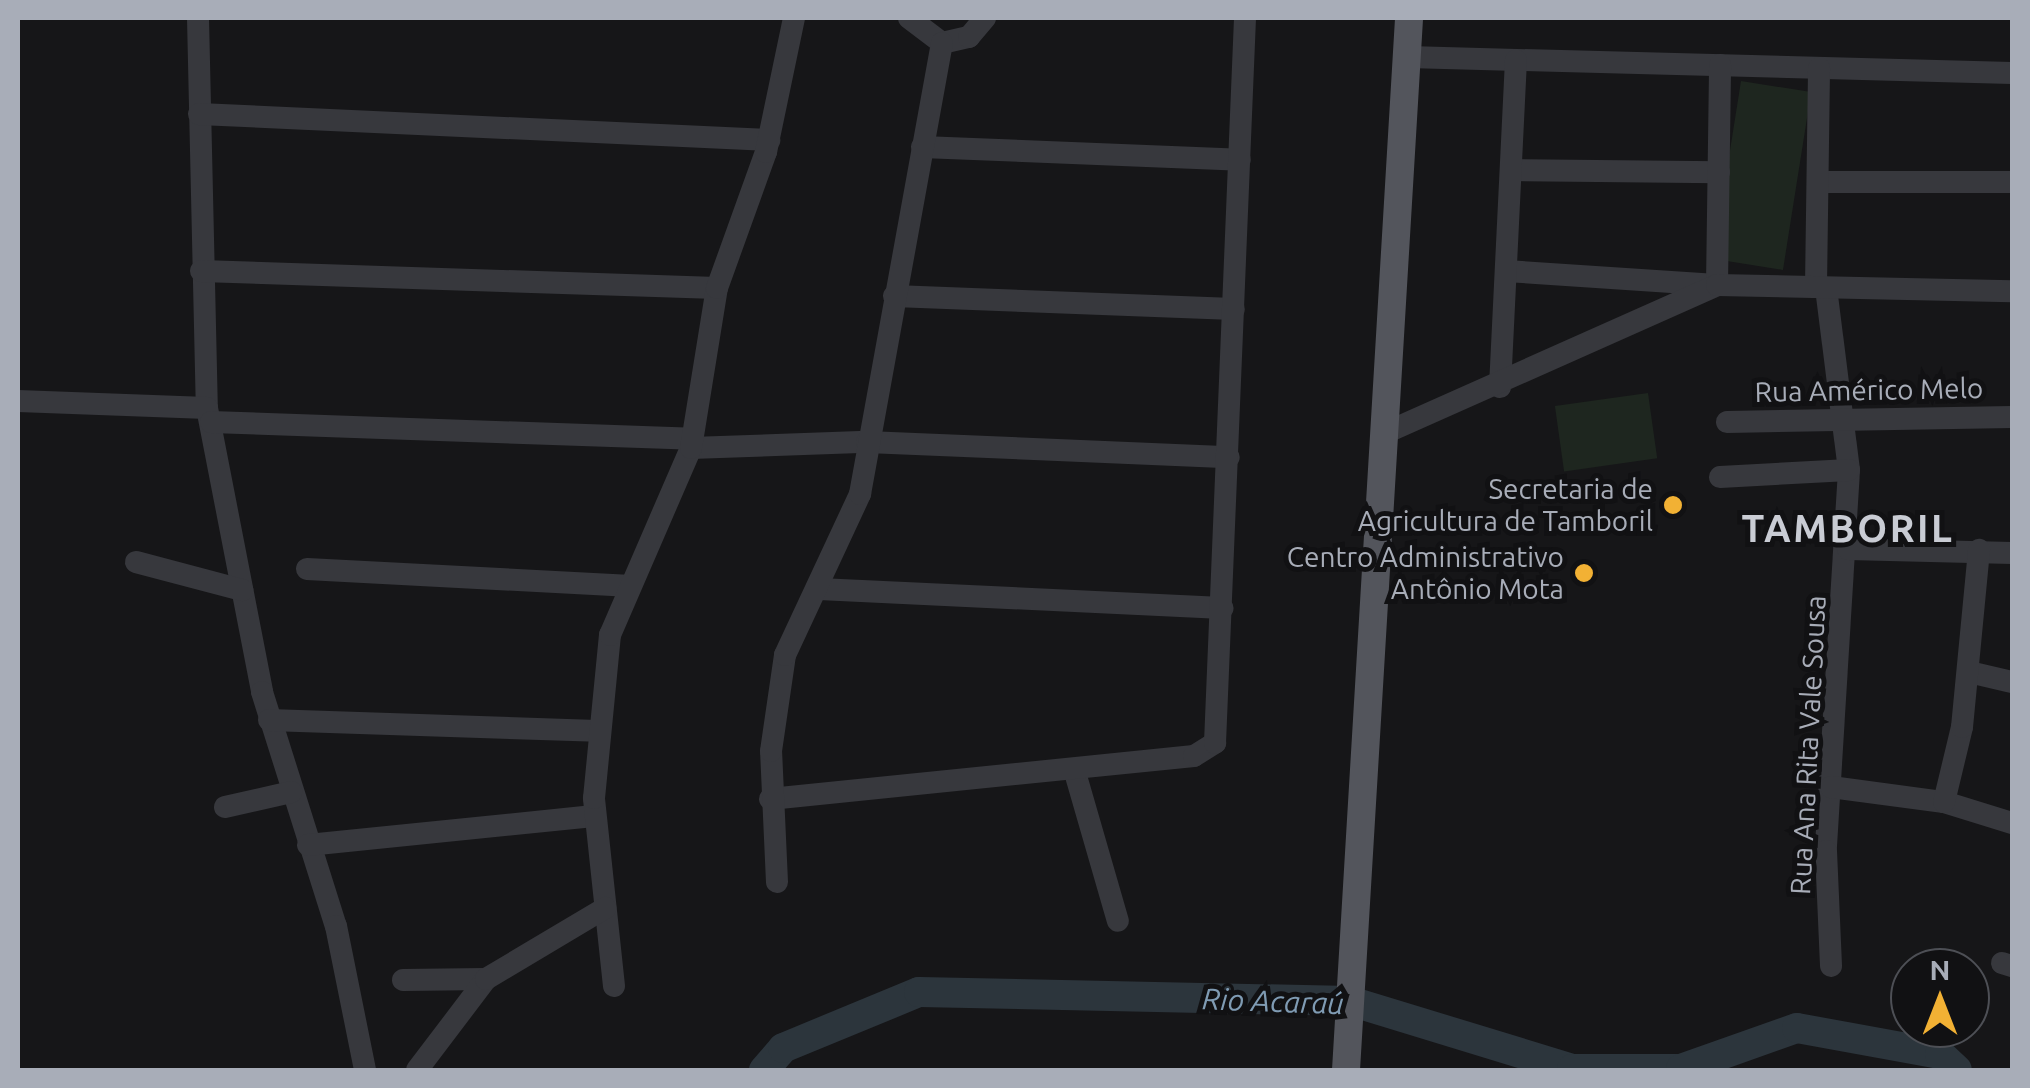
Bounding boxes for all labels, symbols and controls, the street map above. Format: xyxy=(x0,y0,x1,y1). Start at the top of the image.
street label: Rua Américo Melo xyxy=(1754,371,1984,409)
place label: Secretaria de Agricultura de Tamboril xyxy=(1358,472,1653,538)
marker: Secretaria de Agricultura de Tamboril xyxy=(1662,494,1684,516)
district label: TAMBORIL xyxy=(1742,506,1954,552)
place label: Centro Administrativo Antônio Mota xyxy=(1287,540,1564,606)
marker: Centro Administrativo Antônio Mota xyxy=(1573,562,1595,584)
street label: Rua Ana Rita Vale Sousa xyxy=(1783,594,1833,896)
north arrow xyxy=(1890,948,1990,1048)
text: N xyxy=(1930,954,1950,985)
water label: Rio Acaraú xyxy=(1201,981,1345,1021)

